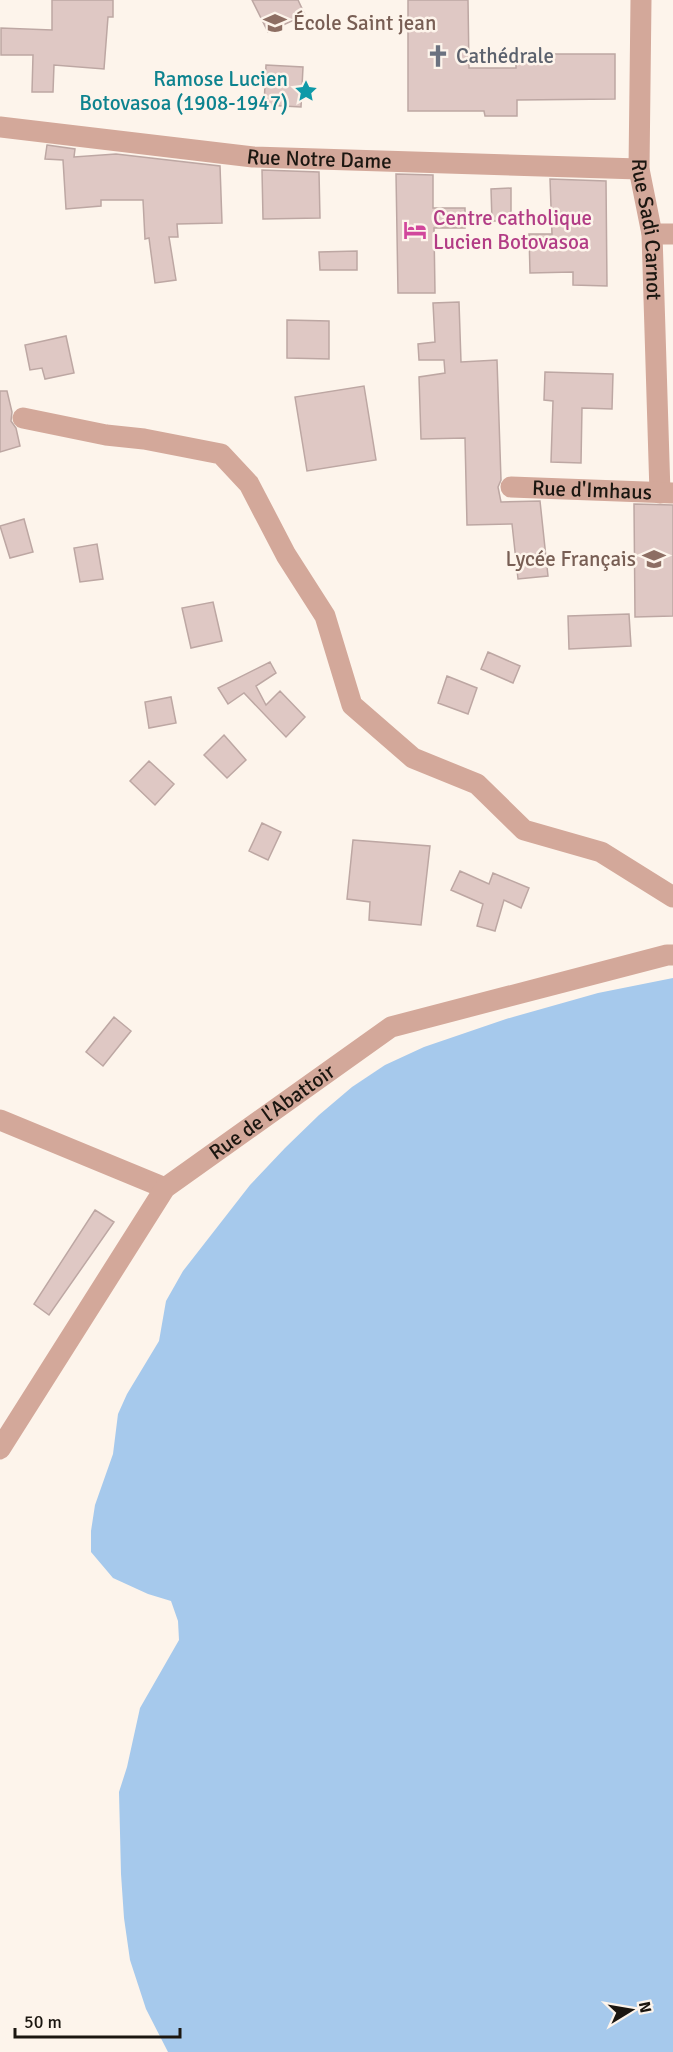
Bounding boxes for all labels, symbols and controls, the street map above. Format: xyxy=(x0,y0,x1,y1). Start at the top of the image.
school or university icon: École Saint jean xyxy=(262,10,288,36)
place label: École Saint jean xyxy=(293,10,436,36)
church icon: Cathédrale xyxy=(425,43,451,69)
place label: Cathédrale xyxy=(456,43,554,69)
place label: Ramose Lucien Botovasoa (1908-1947) xyxy=(79,66,288,116)
place icon: Ramose Lucien Botovasoa (1908-1947) xyxy=(293,78,319,104)
street label: Rue Notre Dame xyxy=(245,143,392,174)
street label: Rue Sadi Carnot xyxy=(626,158,667,301)
place label: Centre catholique Lucien Botovasoa xyxy=(433,205,592,255)
hotel icon: Centre catholique Lucien Botovasoa xyxy=(402,217,428,243)
street label: Rue d'Imhaus xyxy=(532,475,652,505)
place label: Lycée Français xyxy=(505,546,636,572)
school or university icon: Lycée Français xyxy=(641,546,667,572)
street label: Rue de l'Abattoir xyxy=(204,1058,340,1165)
north arrow xyxy=(601,1980,661,2040)
text: N xyxy=(634,2000,656,2015)
scale bar xyxy=(15,2001,180,2039)
text: 50 m xyxy=(24,2011,62,2033)

